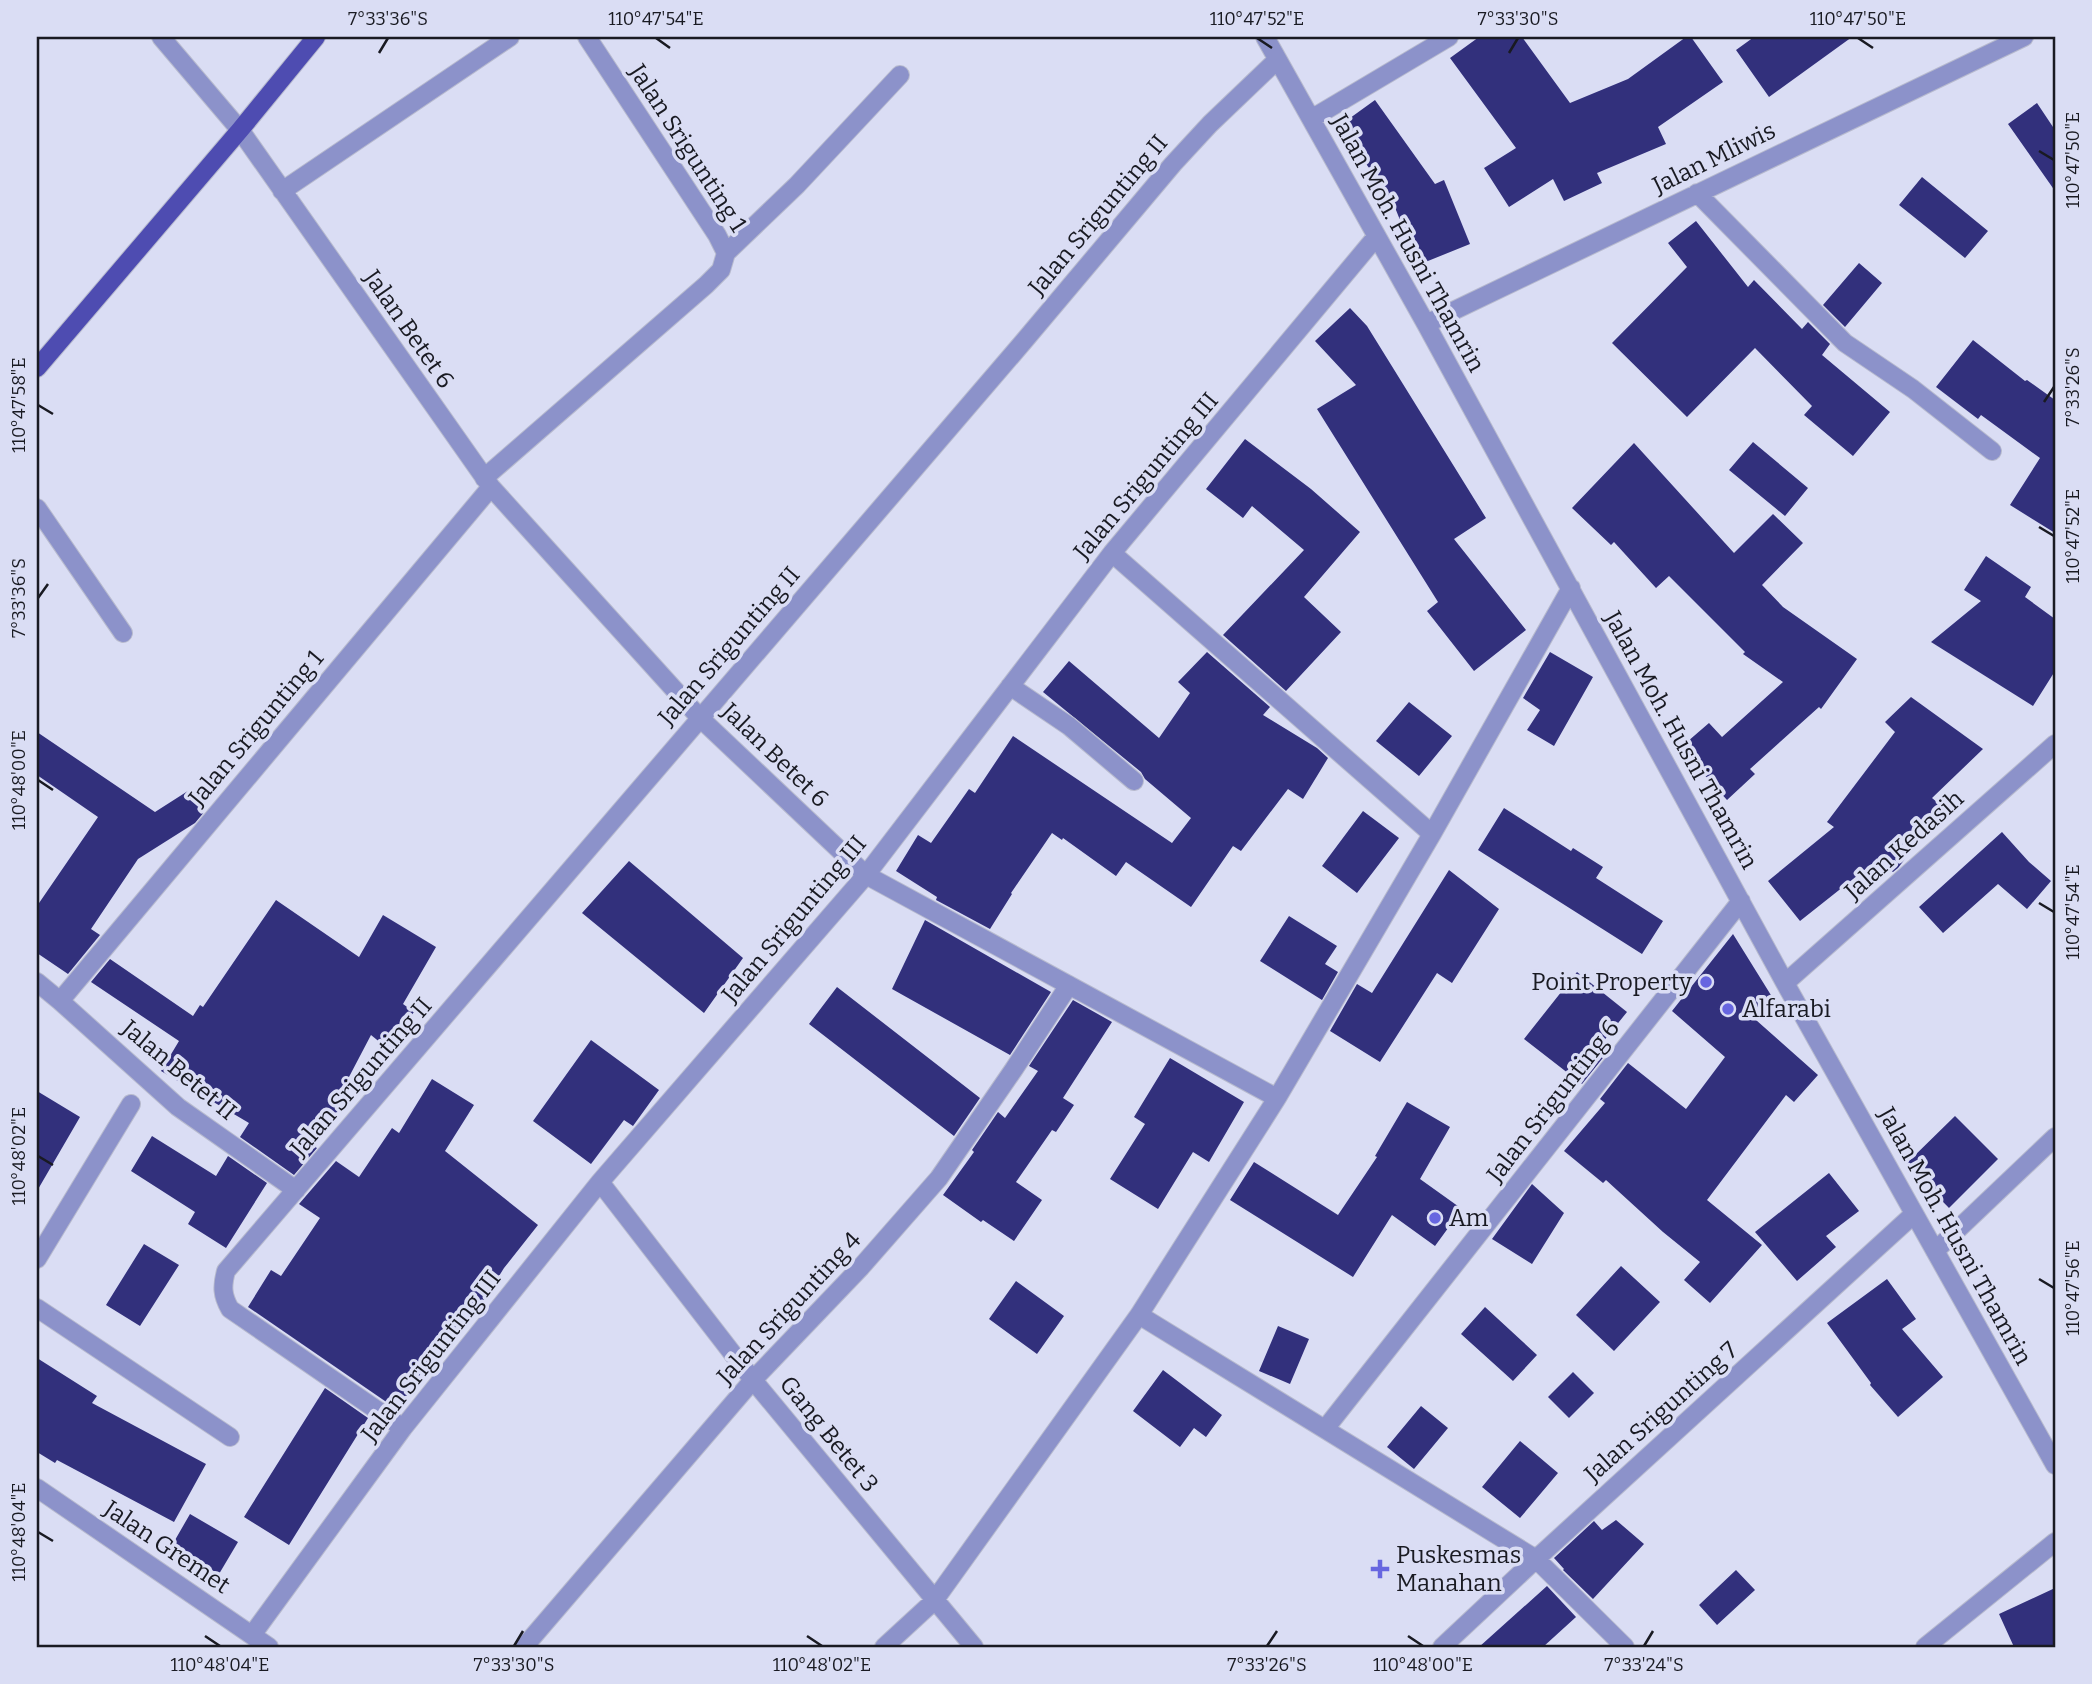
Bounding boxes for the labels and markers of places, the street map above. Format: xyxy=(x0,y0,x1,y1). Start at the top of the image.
place label: Point Property xyxy=(1531,968,1692,996)
marker: Point Property xyxy=(1698,974,1714,990)
place label: Alfarabi xyxy=(1742,995,1831,1023)
marker: Alfarabi xyxy=(1720,1001,1736,1017)
place label: Am xyxy=(1449,1204,1489,1232)
marker: Am xyxy=(1427,1210,1443,1226)
place label: Puskesmas Manahan xyxy=(1396,1541,1521,1597)
marker: Puskesmas Manahan xyxy=(1370,1559,1390,1579)

